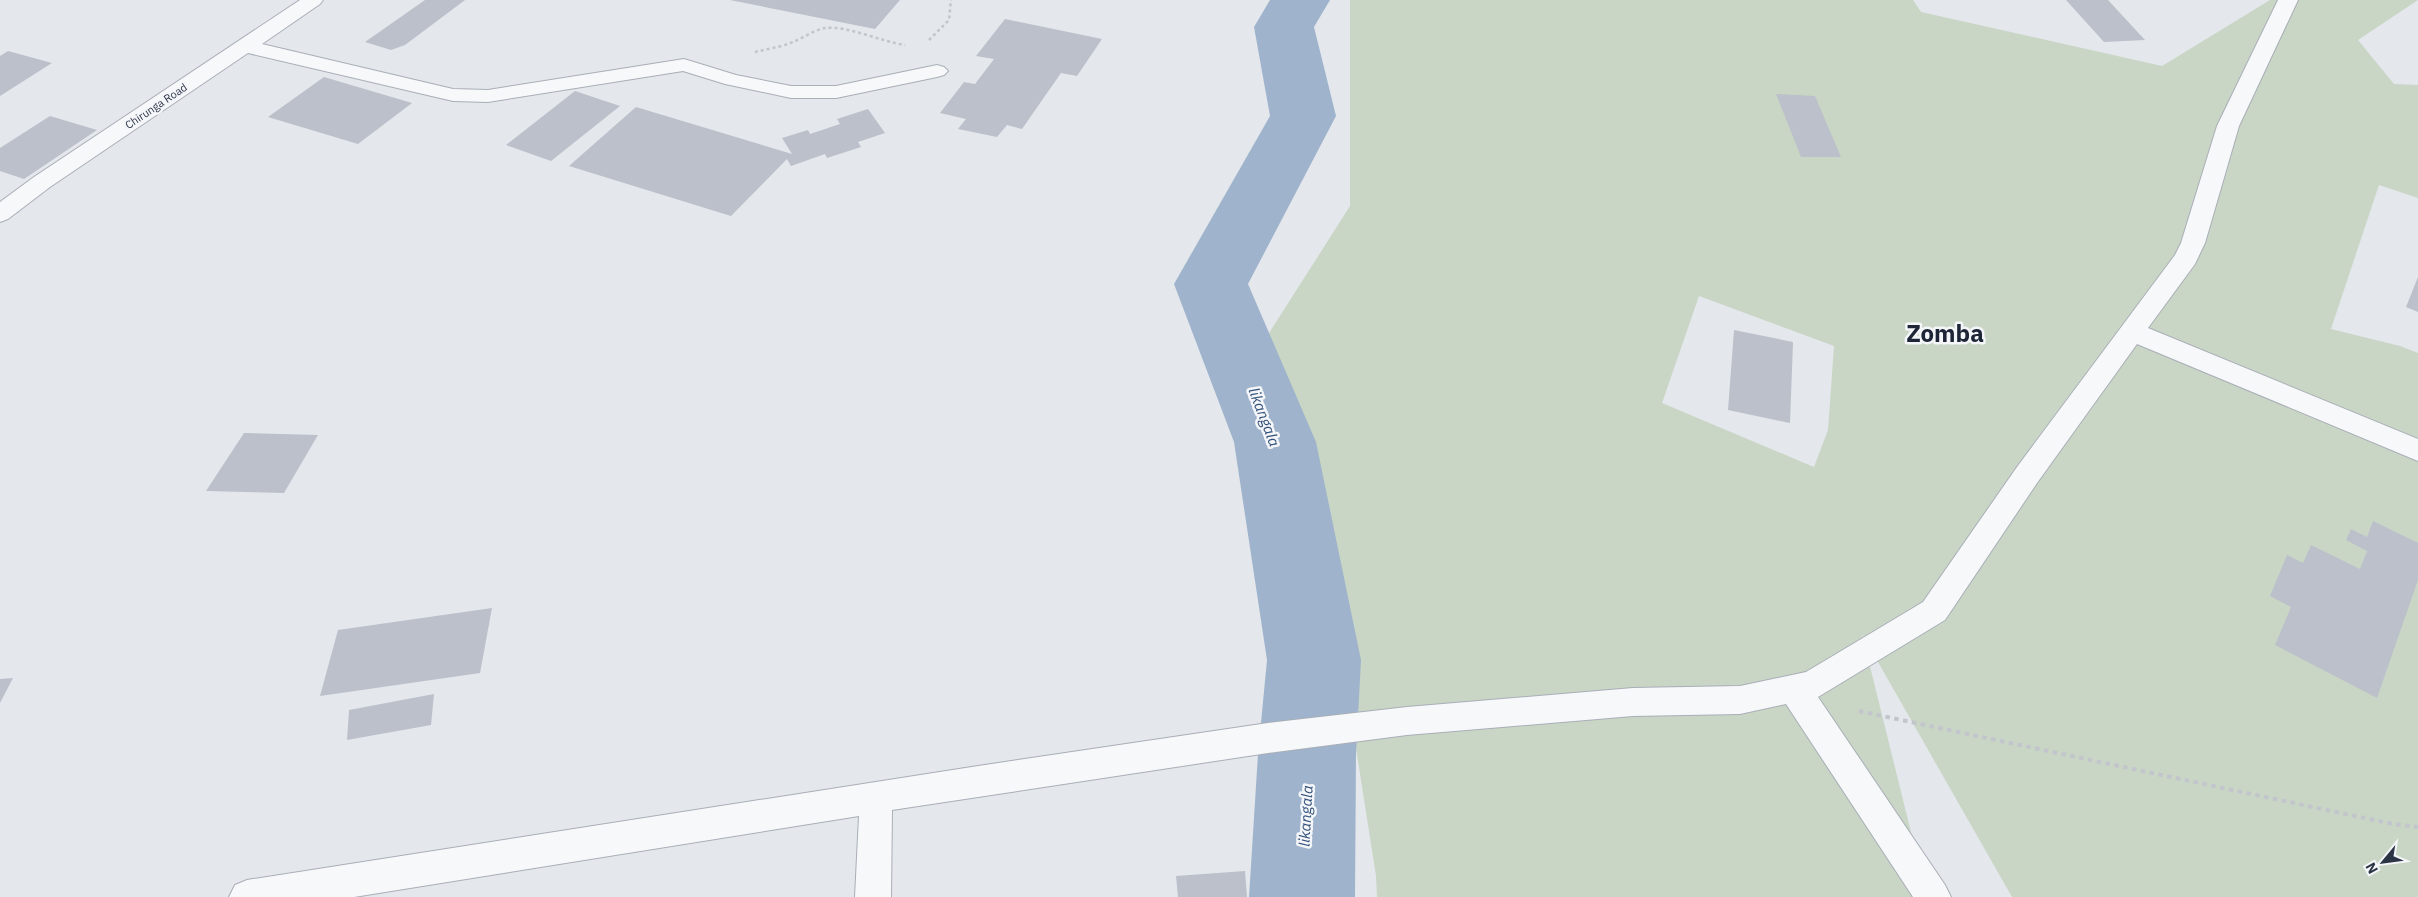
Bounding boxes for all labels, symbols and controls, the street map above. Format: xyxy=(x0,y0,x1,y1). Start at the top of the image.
street label: Chirunga Road xyxy=(122,80,190,132)
district label: Zomba xyxy=(1906,317,1984,349)
water label: likangala xyxy=(1245,385,1284,449)
water label: likangala xyxy=(1294,784,1317,847)
north arrow xyxy=(2358,837,2408,887)
text: N xyxy=(2361,860,2382,877)

